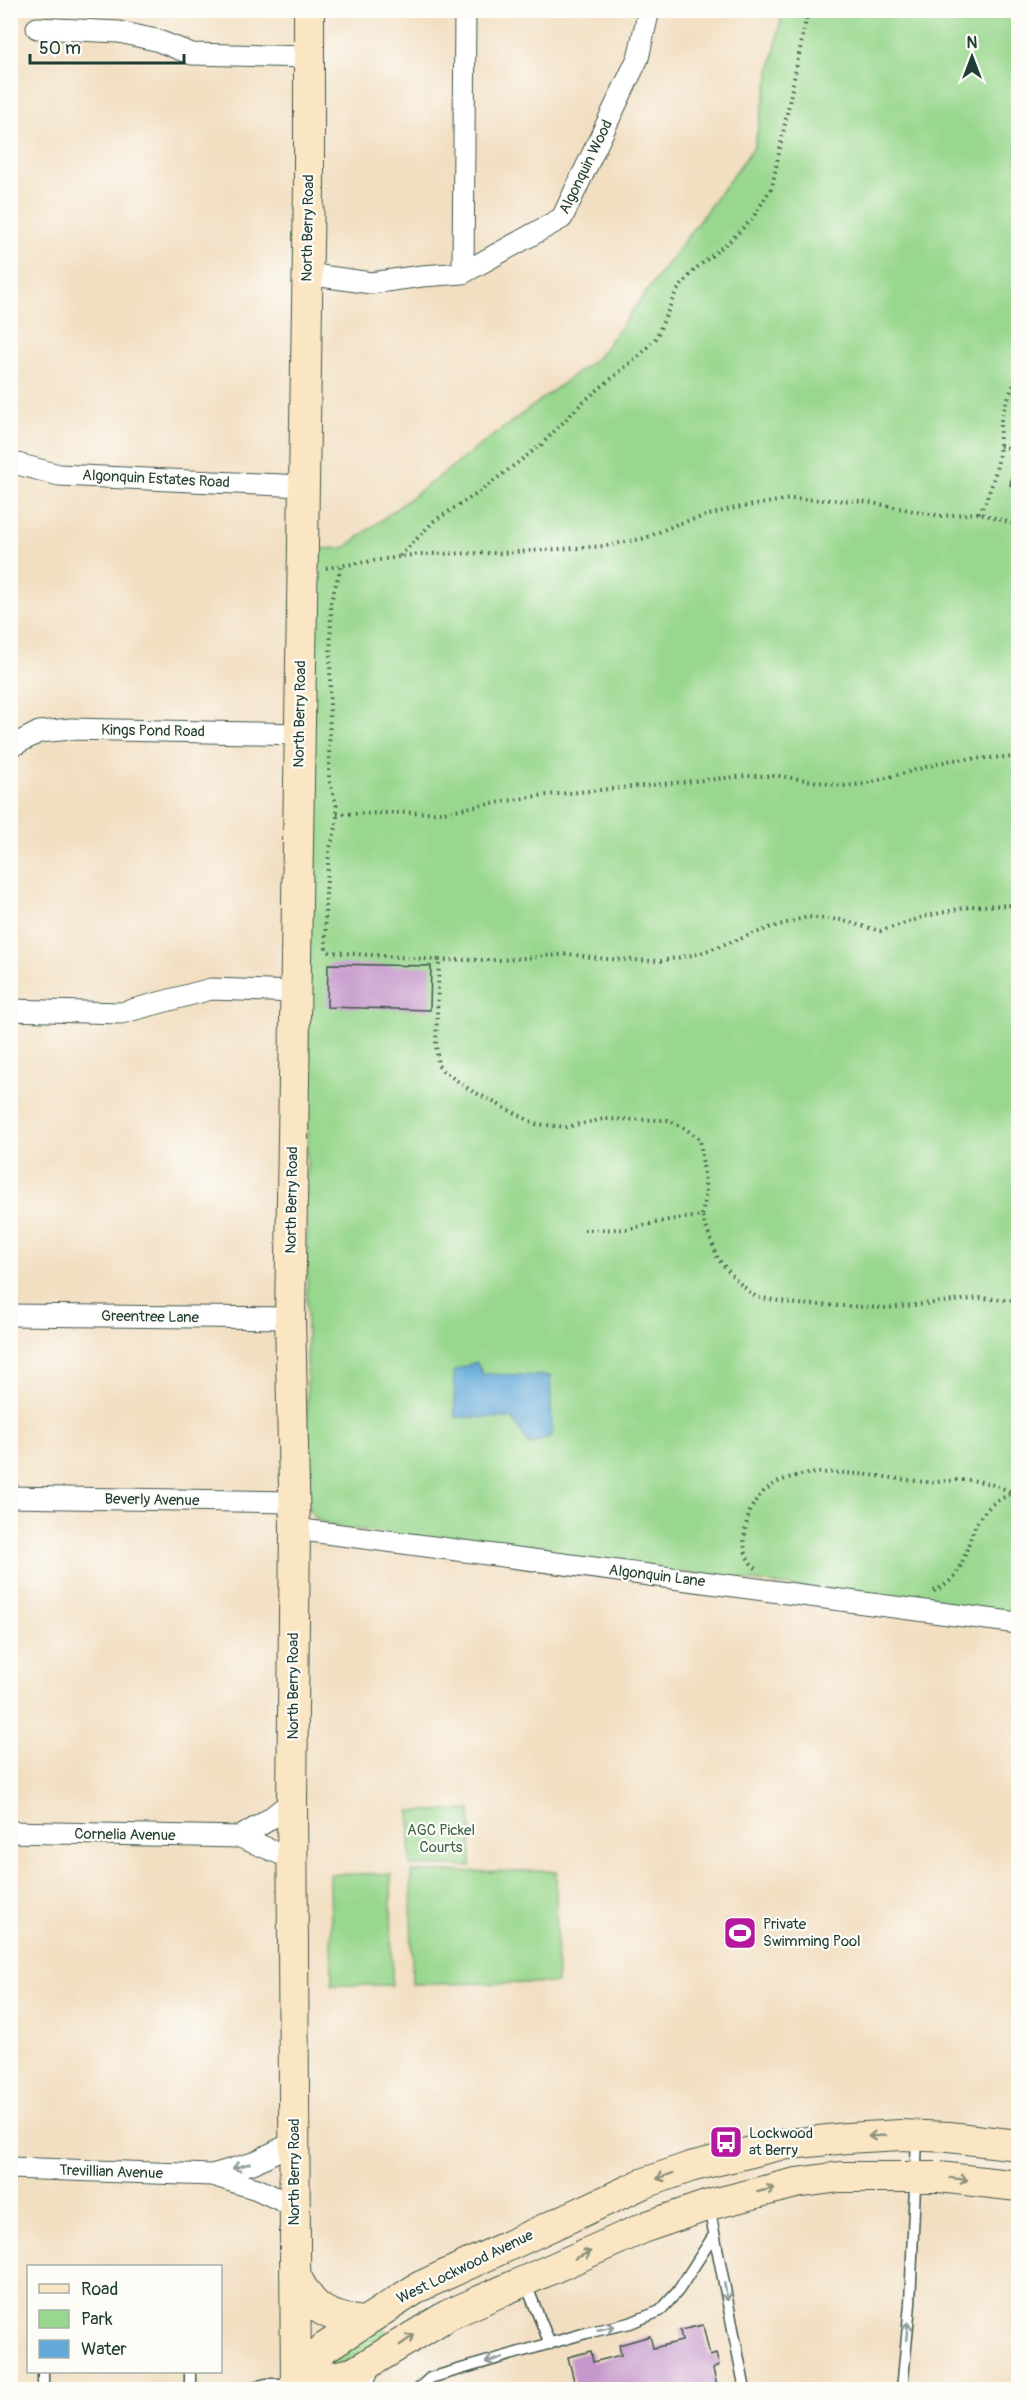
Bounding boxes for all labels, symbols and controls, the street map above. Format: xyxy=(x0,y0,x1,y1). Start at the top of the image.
scale bar xyxy=(30,27,184,65)
north arrow xyxy=(942,27,1002,87)
text: N xyxy=(967,33,978,53)
text: 50 m xyxy=(39,37,81,60)
street label: Algonquin Wood xyxy=(555,117,617,217)
street label: North Berry Road xyxy=(298,174,318,282)
street label: Algonquin Estates Road xyxy=(82,466,230,492)
street label: North Berry Road xyxy=(290,660,310,768)
street label: Kings Pond Road xyxy=(101,721,205,741)
street label: North Berry Road xyxy=(282,1146,302,1254)
street label: Greentree Lane xyxy=(101,1307,200,1327)
street label: Beverly Avenue xyxy=(104,1490,200,1510)
street label: Algonquin Lane xyxy=(608,1561,707,1591)
street label: North Berry Road xyxy=(284,1632,303,1740)
park label: AGC Pickel Courts xyxy=(407,1821,475,1857)
street label: Cornelia Avenue xyxy=(74,1825,176,1845)
sports icon: Private Swimming Pool xyxy=(722,1915,758,1951)
place label: Private Swimming Pool xyxy=(763,1915,861,1951)
street label: North Berry Road xyxy=(285,2118,304,2226)
bus stop icon: Lockwood at Berry xyxy=(708,2124,744,2160)
place label: Lockwood at Berry xyxy=(749,2124,813,2160)
one-way arrow xyxy=(867,2131,887,2142)
street label: Trevillian Avenue xyxy=(59,2161,164,2183)
one-way arrow xyxy=(232,2161,251,2172)
one-way arrow xyxy=(656,2172,675,2183)
one-way arrow xyxy=(949,2174,969,2185)
one-way arrow xyxy=(756,2184,775,2195)
street label: West Lockwood Avenue xyxy=(394,2225,537,2308)
one-way arrow xyxy=(573,2249,591,2261)
legend xyxy=(27,2265,222,2373)
text: Road xyxy=(81,2278,118,2301)
one-way arrow xyxy=(721,2282,732,2301)
text: Park xyxy=(81,2308,113,2331)
one-way arrow xyxy=(596,2322,615,2334)
one-way arrow xyxy=(902,2322,913,2342)
one-way arrow xyxy=(399,2333,415,2346)
text: Water xyxy=(81,2338,127,2361)
one-way arrow xyxy=(484,2355,503,2366)

